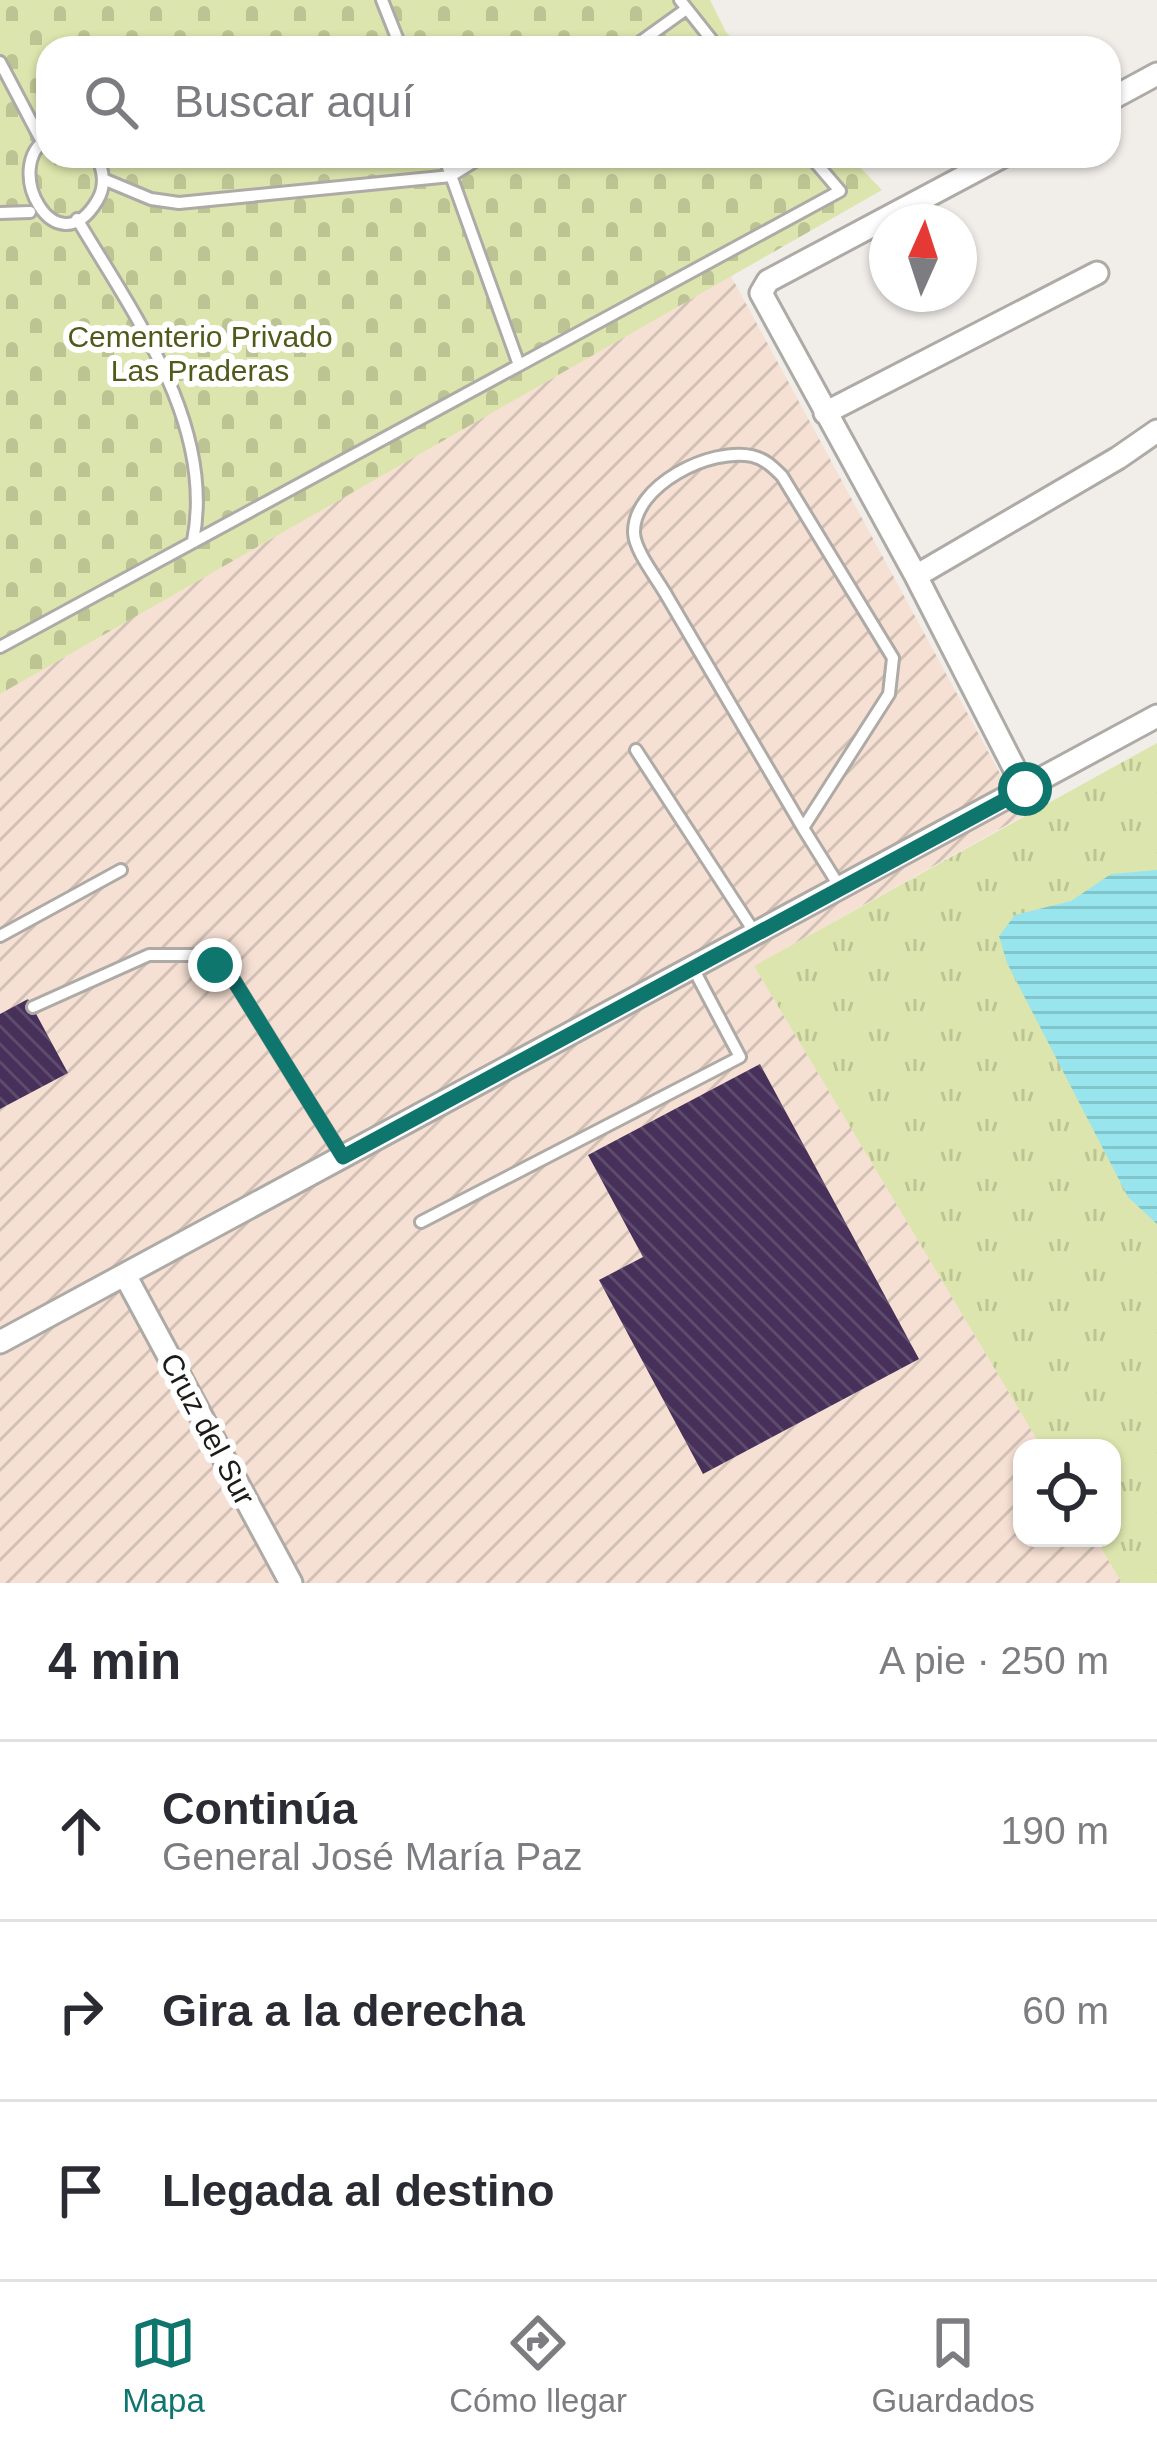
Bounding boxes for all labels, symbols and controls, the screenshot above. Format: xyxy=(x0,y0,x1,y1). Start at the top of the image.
search box xyxy=(36,36,1121,168)
icon: search xyxy=(78,69,144,135)
text: Buscar aquí xyxy=(174,76,414,127)
north arrow xyxy=(869,204,977,312)
park label: Cementerio Privado Las Praderas xyxy=(67,320,333,387)
route start xyxy=(998,762,1052,816)
route end xyxy=(188,938,242,992)
street label: Cruz del Sur xyxy=(154,1348,262,1510)
map controls xyxy=(1013,1439,1121,1547)
button: locate xyxy=(1013,1439,1121,1547)
text: 4 min xyxy=(48,1633,181,1690)
text: A pie · 250 m xyxy=(879,1639,1109,1682)
text: Continúa xyxy=(162,1783,357,1834)
icon: ahead xyxy=(48,1798,114,1864)
text: 190 m xyxy=(1001,1809,1109,1852)
text: General José María Paz xyxy=(162,1835,583,1878)
icon: right xyxy=(48,1978,114,2044)
text: Gira a la derecha xyxy=(162,1985,525,2036)
text: 60 m xyxy=(1022,1989,1109,2032)
icon: arrive xyxy=(48,2158,114,2224)
text: Llegada al destino xyxy=(162,2165,555,2216)
tab: Mapa xyxy=(122,2310,205,2420)
tab: Cómo llegar xyxy=(449,2310,627,2420)
tab: Guardados xyxy=(872,2310,1035,2420)

